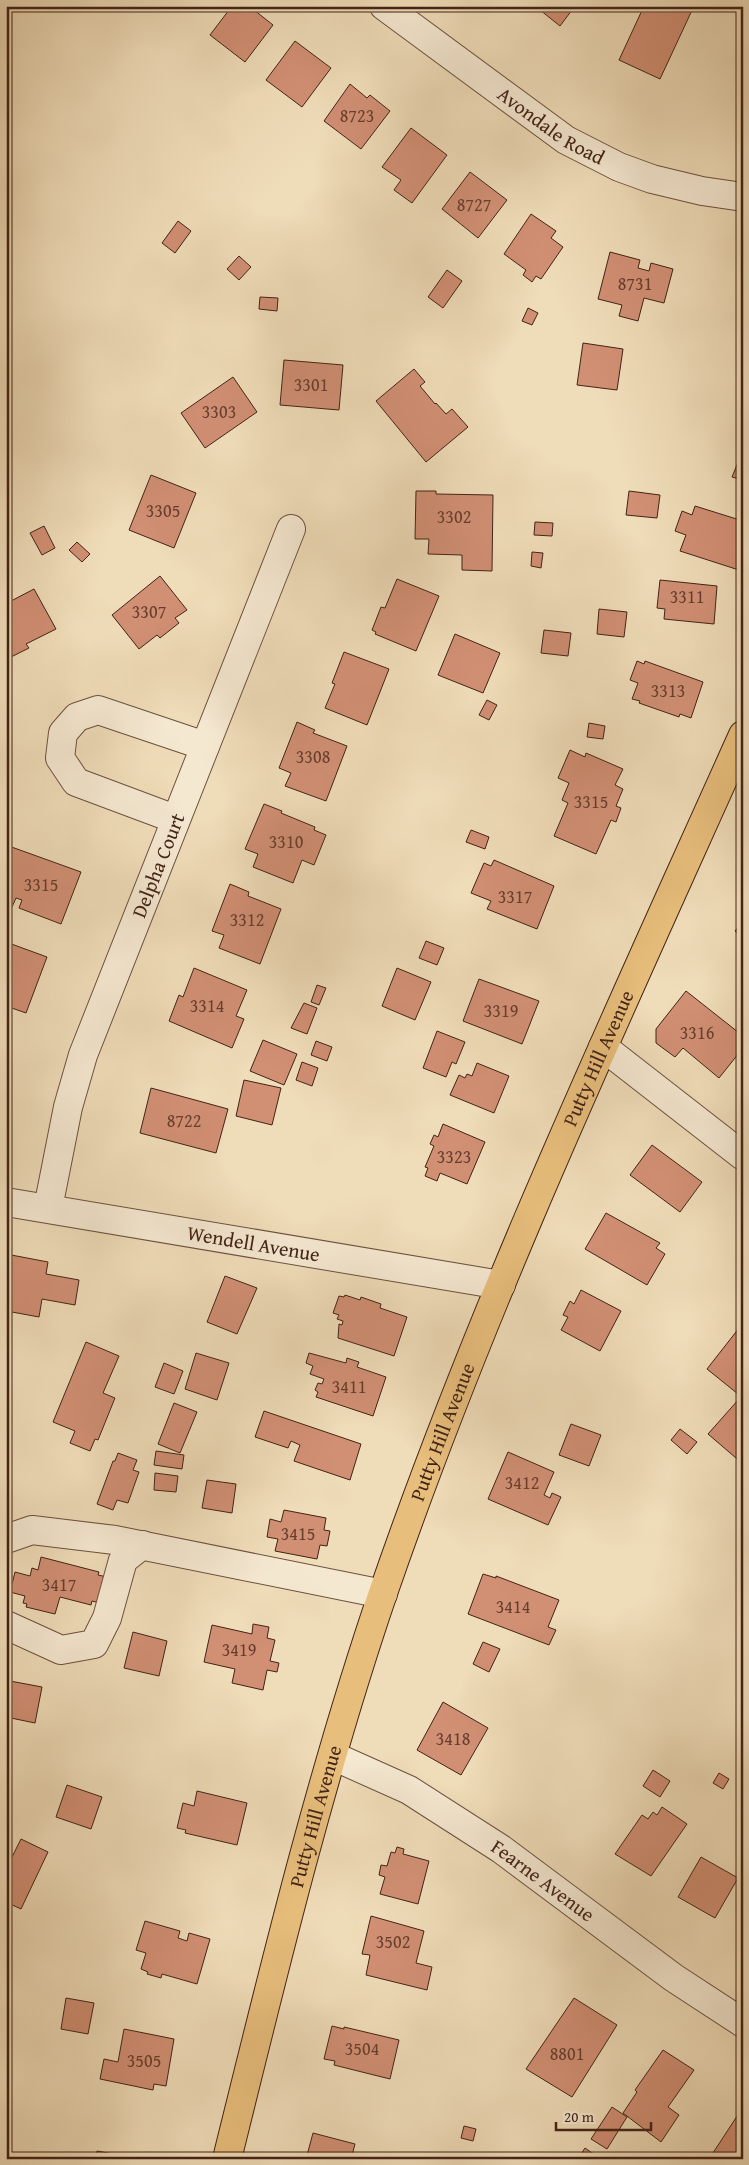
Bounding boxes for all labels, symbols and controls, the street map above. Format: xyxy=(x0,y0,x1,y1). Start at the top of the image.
street label: Avondale Road xyxy=(492,79,610,172)
house number: 8723 xyxy=(340,102,374,129)
house number: 8727 xyxy=(457,191,491,218)
house number: 8731 xyxy=(618,270,652,297)
house number: 3301 xyxy=(294,371,328,398)
house number: 3303 xyxy=(202,398,236,425)
house number: 3305 xyxy=(146,497,180,524)
house number: 3302 xyxy=(437,503,471,530)
house number: 3311 xyxy=(670,583,704,610)
house number: 3307 xyxy=(132,598,166,625)
house number: 3313 xyxy=(651,677,685,704)
house number: 3308 xyxy=(296,743,330,770)
house number: 3315 xyxy=(574,788,608,815)
street label: Delpha Court xyxy=(124,809,191,922)
house number: 3310 xyxy=(269,828,304,855)
house number: 3315 xyxy=(24,871,58,898)
house number: 3317 xyxy=(498,883,532,910)
house number: 3312 xyxy=(230,906,264,933)
street label: Putty Hill Avenue xyxy=(555,985,640,1131)
house number: 3314 xyxy=(190,992,224,1019)
house number: 3319 xyxy=(484,997,518,1024)
house number: 3316 xyxy=(680,1019,714,1046)
house number: 8722 xyxy=(167,1107,201,1134)
house number: 3323 xyxy=(437,1143,471,1170)
street label: Wendell Avenue xyxy=(185,1218,322,1268)
street label: Putty Hill Avenue xyxy=(402,1358,482,1505)
house number: 3411 xyxy=(332,1373,366,1400)
house number: 3412 xyxy=(505,1469,539,1496)
house number: 3415 xyxy=(281,1520,315,1547)
house number: 3417 xyxy=(42,1571,76,1598)
house number: 3414 xyxy=(496,1593,530,1620)
house number: 3419 xyxy=(222,1636,256,1663)
house number: 3418 xyxy=(436,1725,470,1752)
street label: Putty Hill Avenue xyxy=(281,1742,348,1890)
street label: Fearne Avenue xyxy=(486,1832,601,1928)
house number: 3502 xyxy=(376,1928,410,1955)
house number: 3504 xyxy=(345,2035,379,2062)
house number: 8801 xyxy=(550,2040,584,2067)
house number: 3505 xyxy=(127,2047,161,2074)
scale bar xyxy=(556,2100,652,2132)
text: 20 m xyxy=(564,2106,595,2127)

